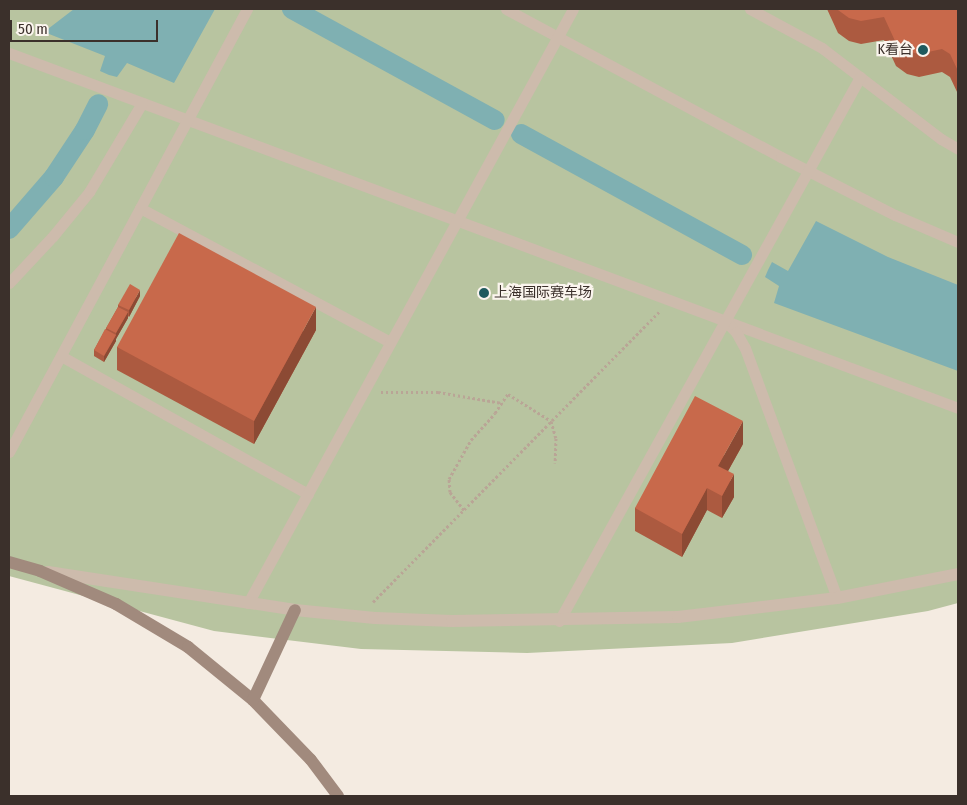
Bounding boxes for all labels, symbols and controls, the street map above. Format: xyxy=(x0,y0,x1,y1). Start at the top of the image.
scale bar xyxy=(12,10,160,42)
text: 50 m xyxy=(18,20,48,38)
place label: K看台 xyxy=(878,42,913,58)
marker: K看台 xyxy=(917,44,929,56)
place label: 上海国际赛车场 xyxy=(494,285,592,301)
marker: 上海国际赛车场 xyxy=(478,287,490,299)

